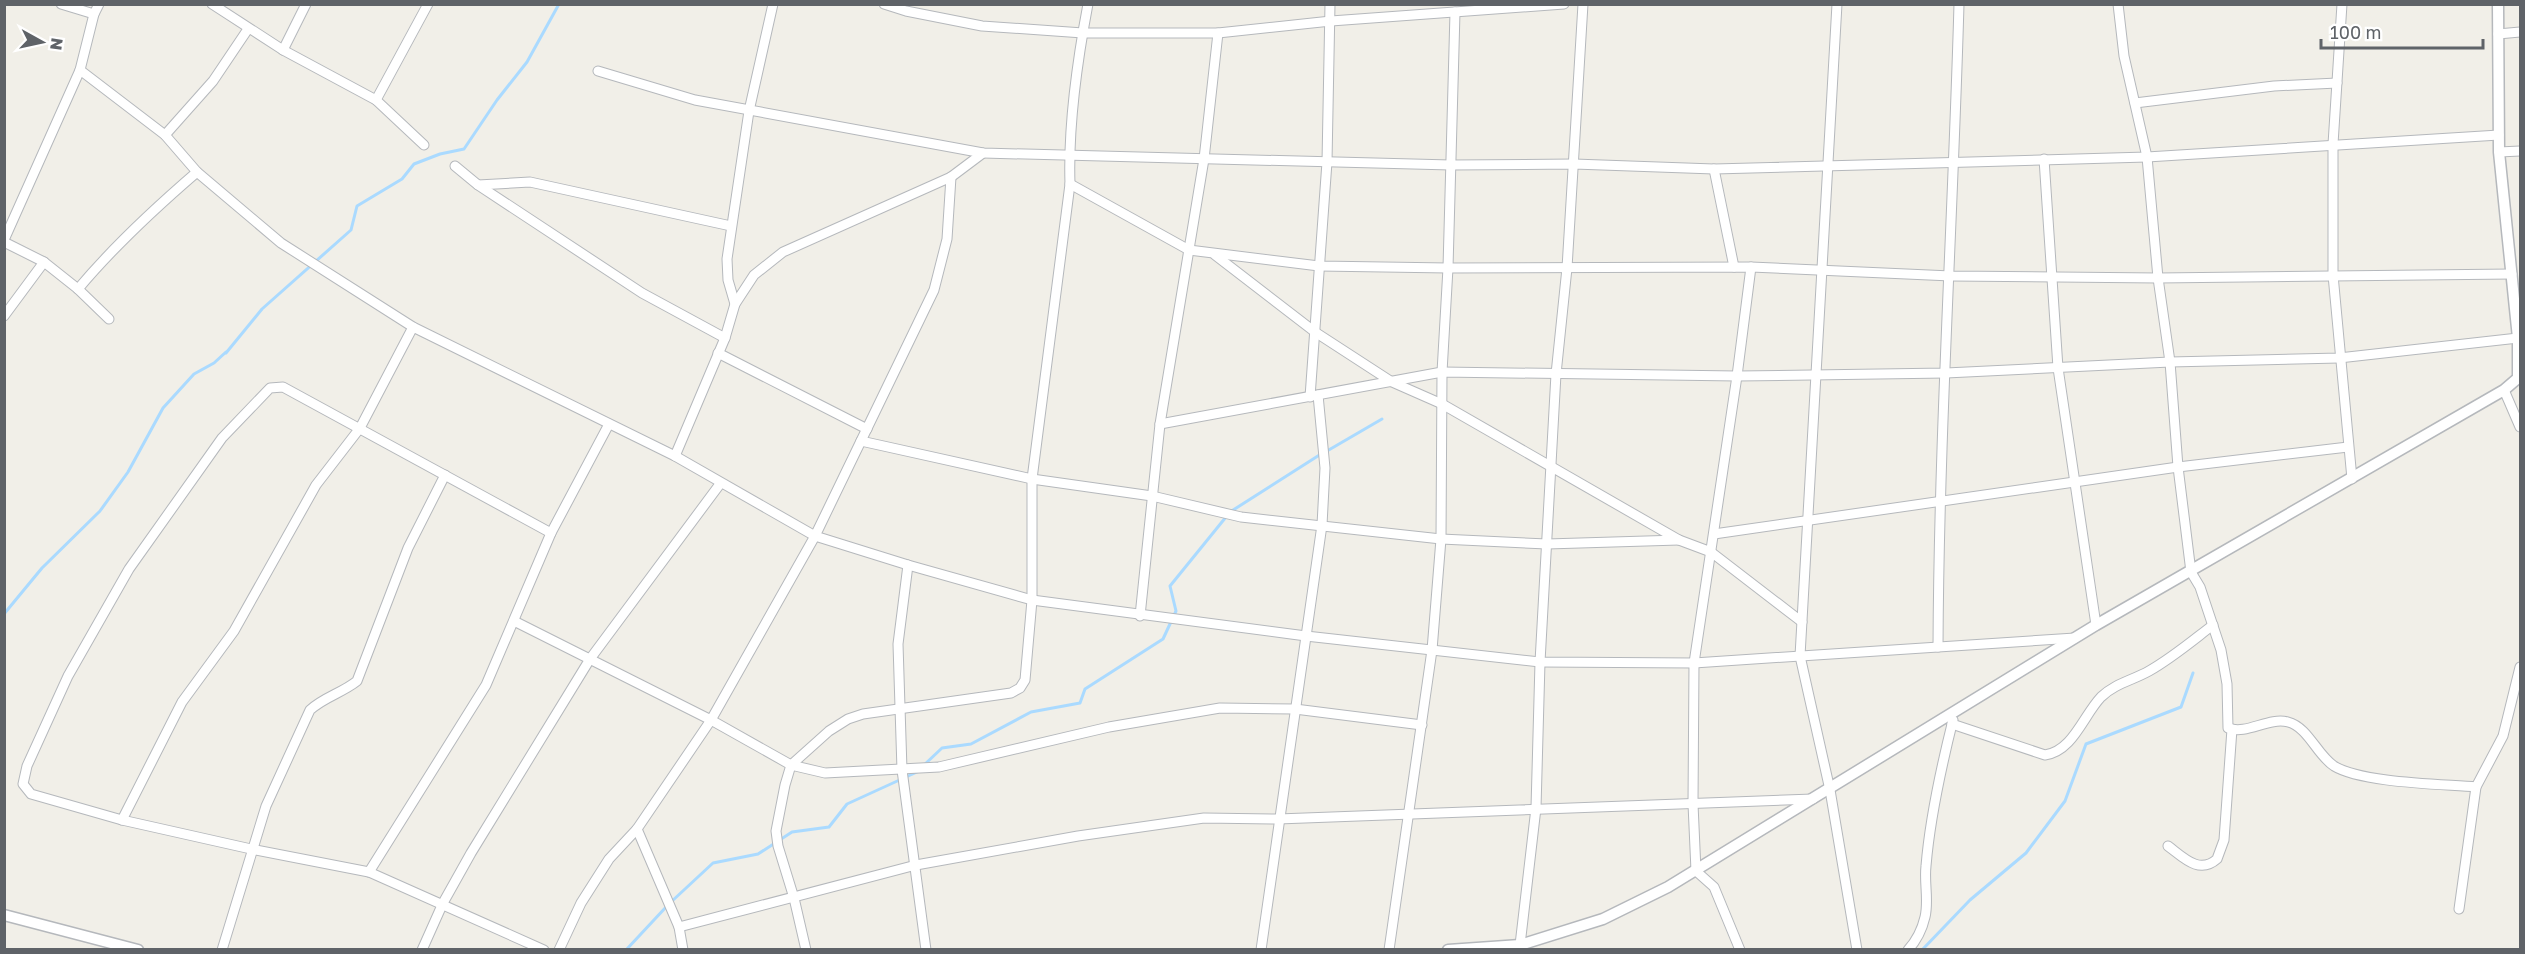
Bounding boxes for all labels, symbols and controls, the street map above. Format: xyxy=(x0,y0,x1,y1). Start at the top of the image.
north arrow xyxy=(12,12,72,72)
scale bar xyxy=(2321,12,2483,50)
text: 100 m xyxy=(2330,21,2381,43)
text: N xyxy=(46,37,68,52)

